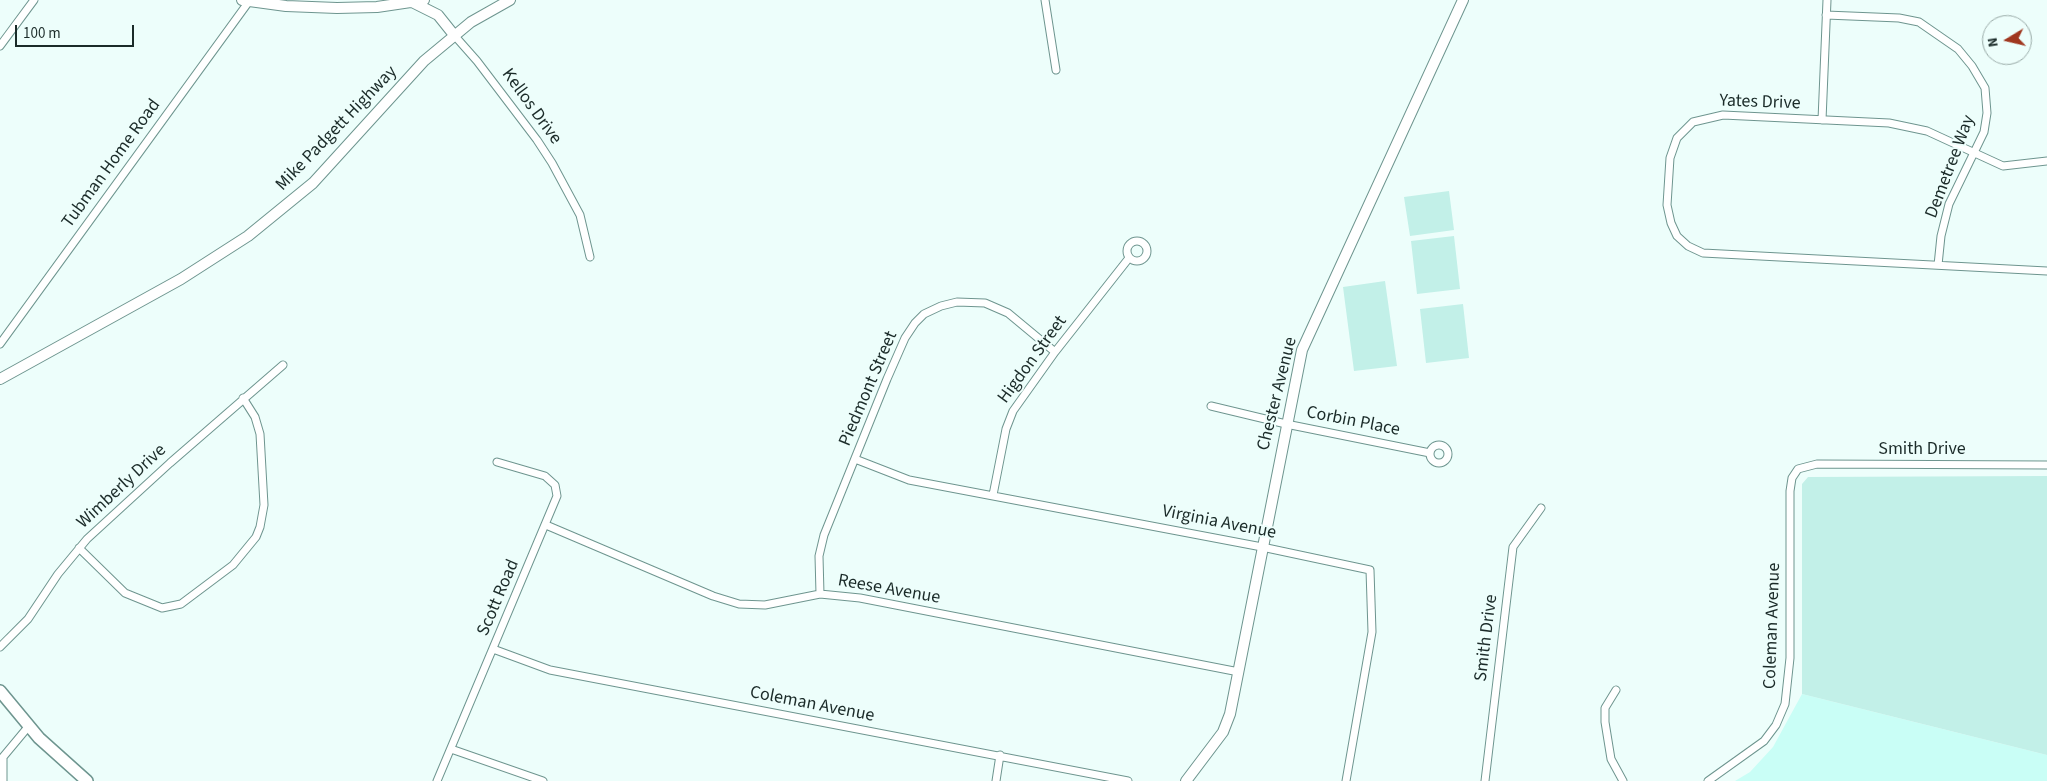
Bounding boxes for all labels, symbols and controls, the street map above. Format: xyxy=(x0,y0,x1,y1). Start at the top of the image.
scale bar xyxy=(18,15,136,47)
north arrow xyxy=(1982,15,2032,65)
text: 100 m xyxy=(23,23,61,44)
text: N xyxy=(1983,36,2004,48)
street label: Mike Padgett Highway xyxy=(272,62,402,196)
street label: Kellos Drive xyxy=(496,65,566,149)
street label: Yates Drive xyxy=(1719,91,1801,115)
street label: Tubman Home Road xyxy=(58,96,166,232)
street label: Demetree Way xyxy=(1921,112,1981,222)
street label: Higdon Street xyxy=(994,312,1072,408)
street label: Piedmont Street xyxy=(835,328,903,450)
street label: Chester Avenue xyxy=(1253,335,1303,453)
street label: Corbin Place xyxy=(1304,402,1402,442)
street label: Smith Drive xyxy=(1878,439,1966,461)
street label: Wimberly Drive xyxy=(73,440,171,534)
street label: Virginia Avenue xyxy=(1160,501,1278,545)
street label: Scott Road xyxy=(473,557,525,639)
street label: Coleman Avenue xyxy=(1760,562,1786,690)
street label: Reese Avenue xyxy=(836,570,942,610)
street label: Smith Drive xyxy=(1471,593,1503,683)
street label: Coleman Avenue xyxy=(748,682,876,728)

